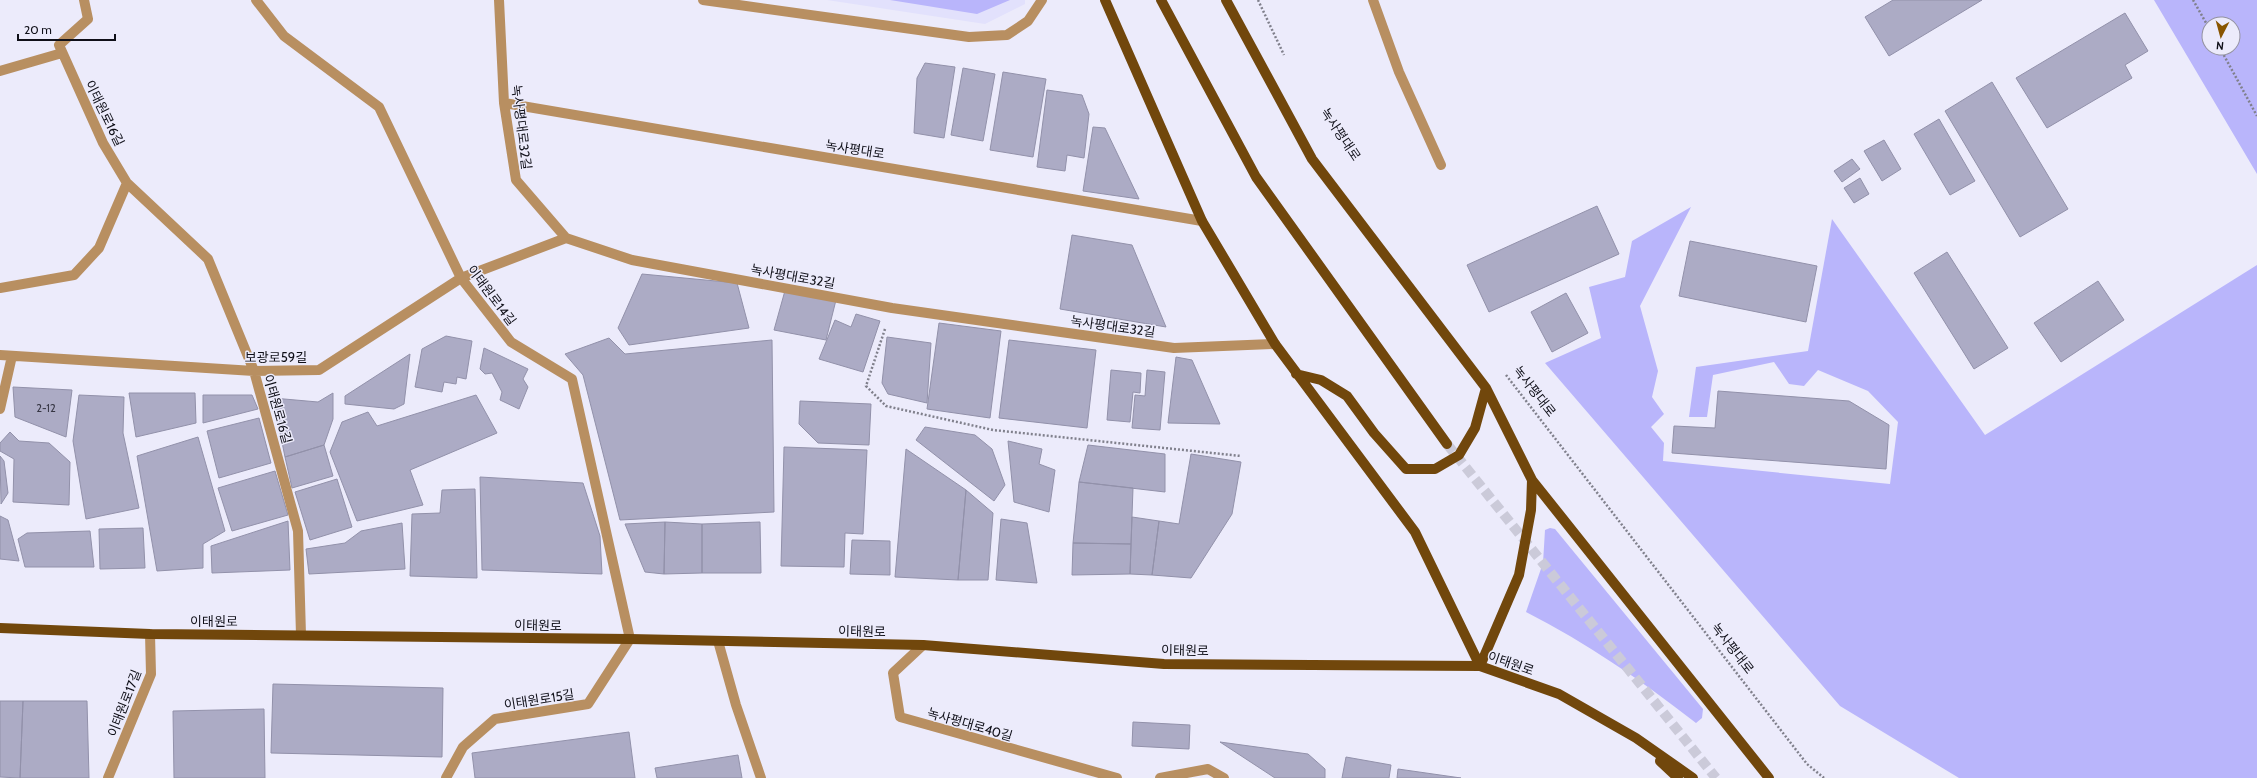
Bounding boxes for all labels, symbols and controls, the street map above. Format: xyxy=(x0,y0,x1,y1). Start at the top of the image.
scale bar xyxy=(18,16,115,42)
north arrow xyxy=(2201,16,2241,56)
text: 20 m xyxy=(24,22,52,37)
text: N xyxy=(2215,39,2225,53)
street label: 이태원로16길 xyxy=(82,77,128,149)
street label: 녹사평대로32길 xyxy=(509,84,535,170)
street label: 녹사평대로 xyxy=(1318,105,1364,163)
street label: 녹사평대로 xyxy=(824,136,886,162)
street label: 녹사평대로32길 xyxy=(749,261,837,291)
street label: 이태원로14길 xyxy=(464,262,520,328)
street label: 녹사평대로32길 xyxy=(1069,312,1157,340)
street label: 보광로59길 xyxy=(245,349,307,365)
street label: 녹사평대로 xyxy=(1510,363,1560,420)
street label: 이태원로16길 xyxy=(260,372,296,446)
house number: 2-12 xyxy=(36,401,56,415)
street label: 이태원로 xyxy=(190,613,238,629)
street label: 이태원로 xyxy=(514,617,562,633)
street label: 녹사평대로 xyxy=(1708,620,1758,677)
street label: 이태원로 xyxy=(838,623,886,639)
street label: 이태원로 xyxy=(1161,642,1209,658)
street label: 이태원로 xyxy=(1486,648,1536,678)
street label: 이태원로17길 xyxy=(104,667,144,739)
street label: 이태원로15길 xyxy=(503,686,575,712)
street label: 녹사평대로40길 xyxy=(925,704,1015,744)

